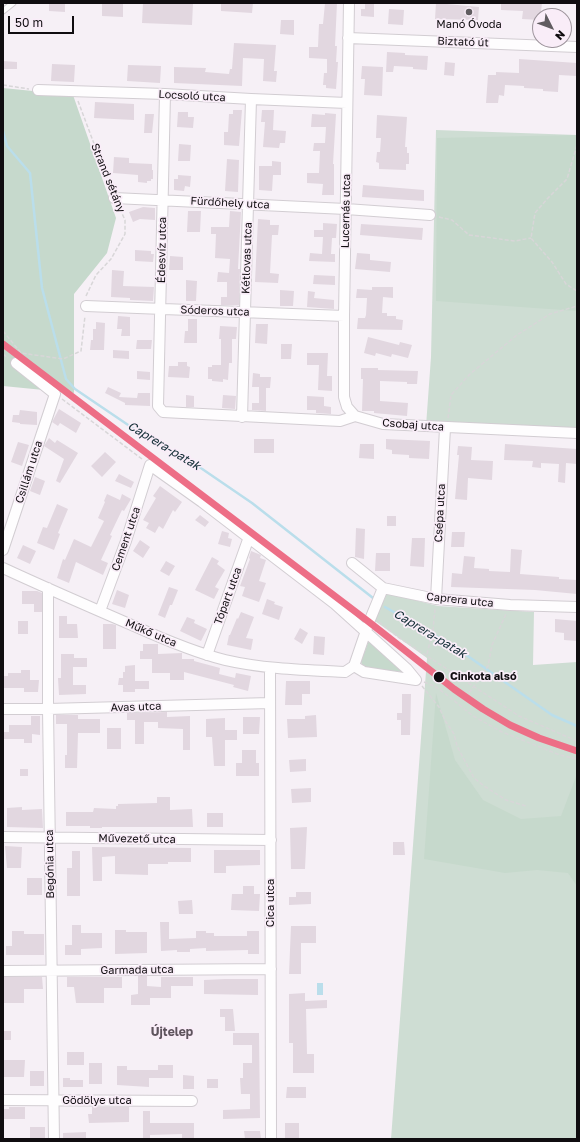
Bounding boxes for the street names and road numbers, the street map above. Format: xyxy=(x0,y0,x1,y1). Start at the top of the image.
street label: Biztató út xyxy=(437,35,489,49)
street label: Locsoló utca xyxy=(158,88,226,104)
street label: Strand sétány xyxy=(88,141,128,215)
street label: Lucernás utca xyxy=(339,174,353,248)
street label: Fürdőhely utca xyxy=(190,194,270,212)
street label: Édesvíz utca xyxy=(155,217,169,283)
street label: Kétlovas utca xyxy=(239,222,255,294)
street label: Sóderos utca xyxy=(180,303,250,319)
street label: Csobaj utca xyxy=(382,416,444,434)
street label: Csillám utca xyxy=(13,439,45,505)
street label: Csépa utca xyxy=(432,483,448,543)
street label: Cement utca xyxy=(109,505,143,573)
street label: Tópart utca xyxy=(211,565,245,627)
street label: Caprera utca xyxy=(426,590,494,610)
street label: Műkő utca xyxy=(123,616,179,650)
street label: Avas utca xyxy=(110,700,162,714)
street label: Begónia utca xyxy=(43,829,57,899)
street label: Művezető utca xyxy=(98,832,176,846)
street label: Cica utca xyxy=(264,879,278,927)
street label: Garmada utca xyxy=(100,963,174,977)
street label: Gödölye utca xyxy=(62,1094,132,1108)

